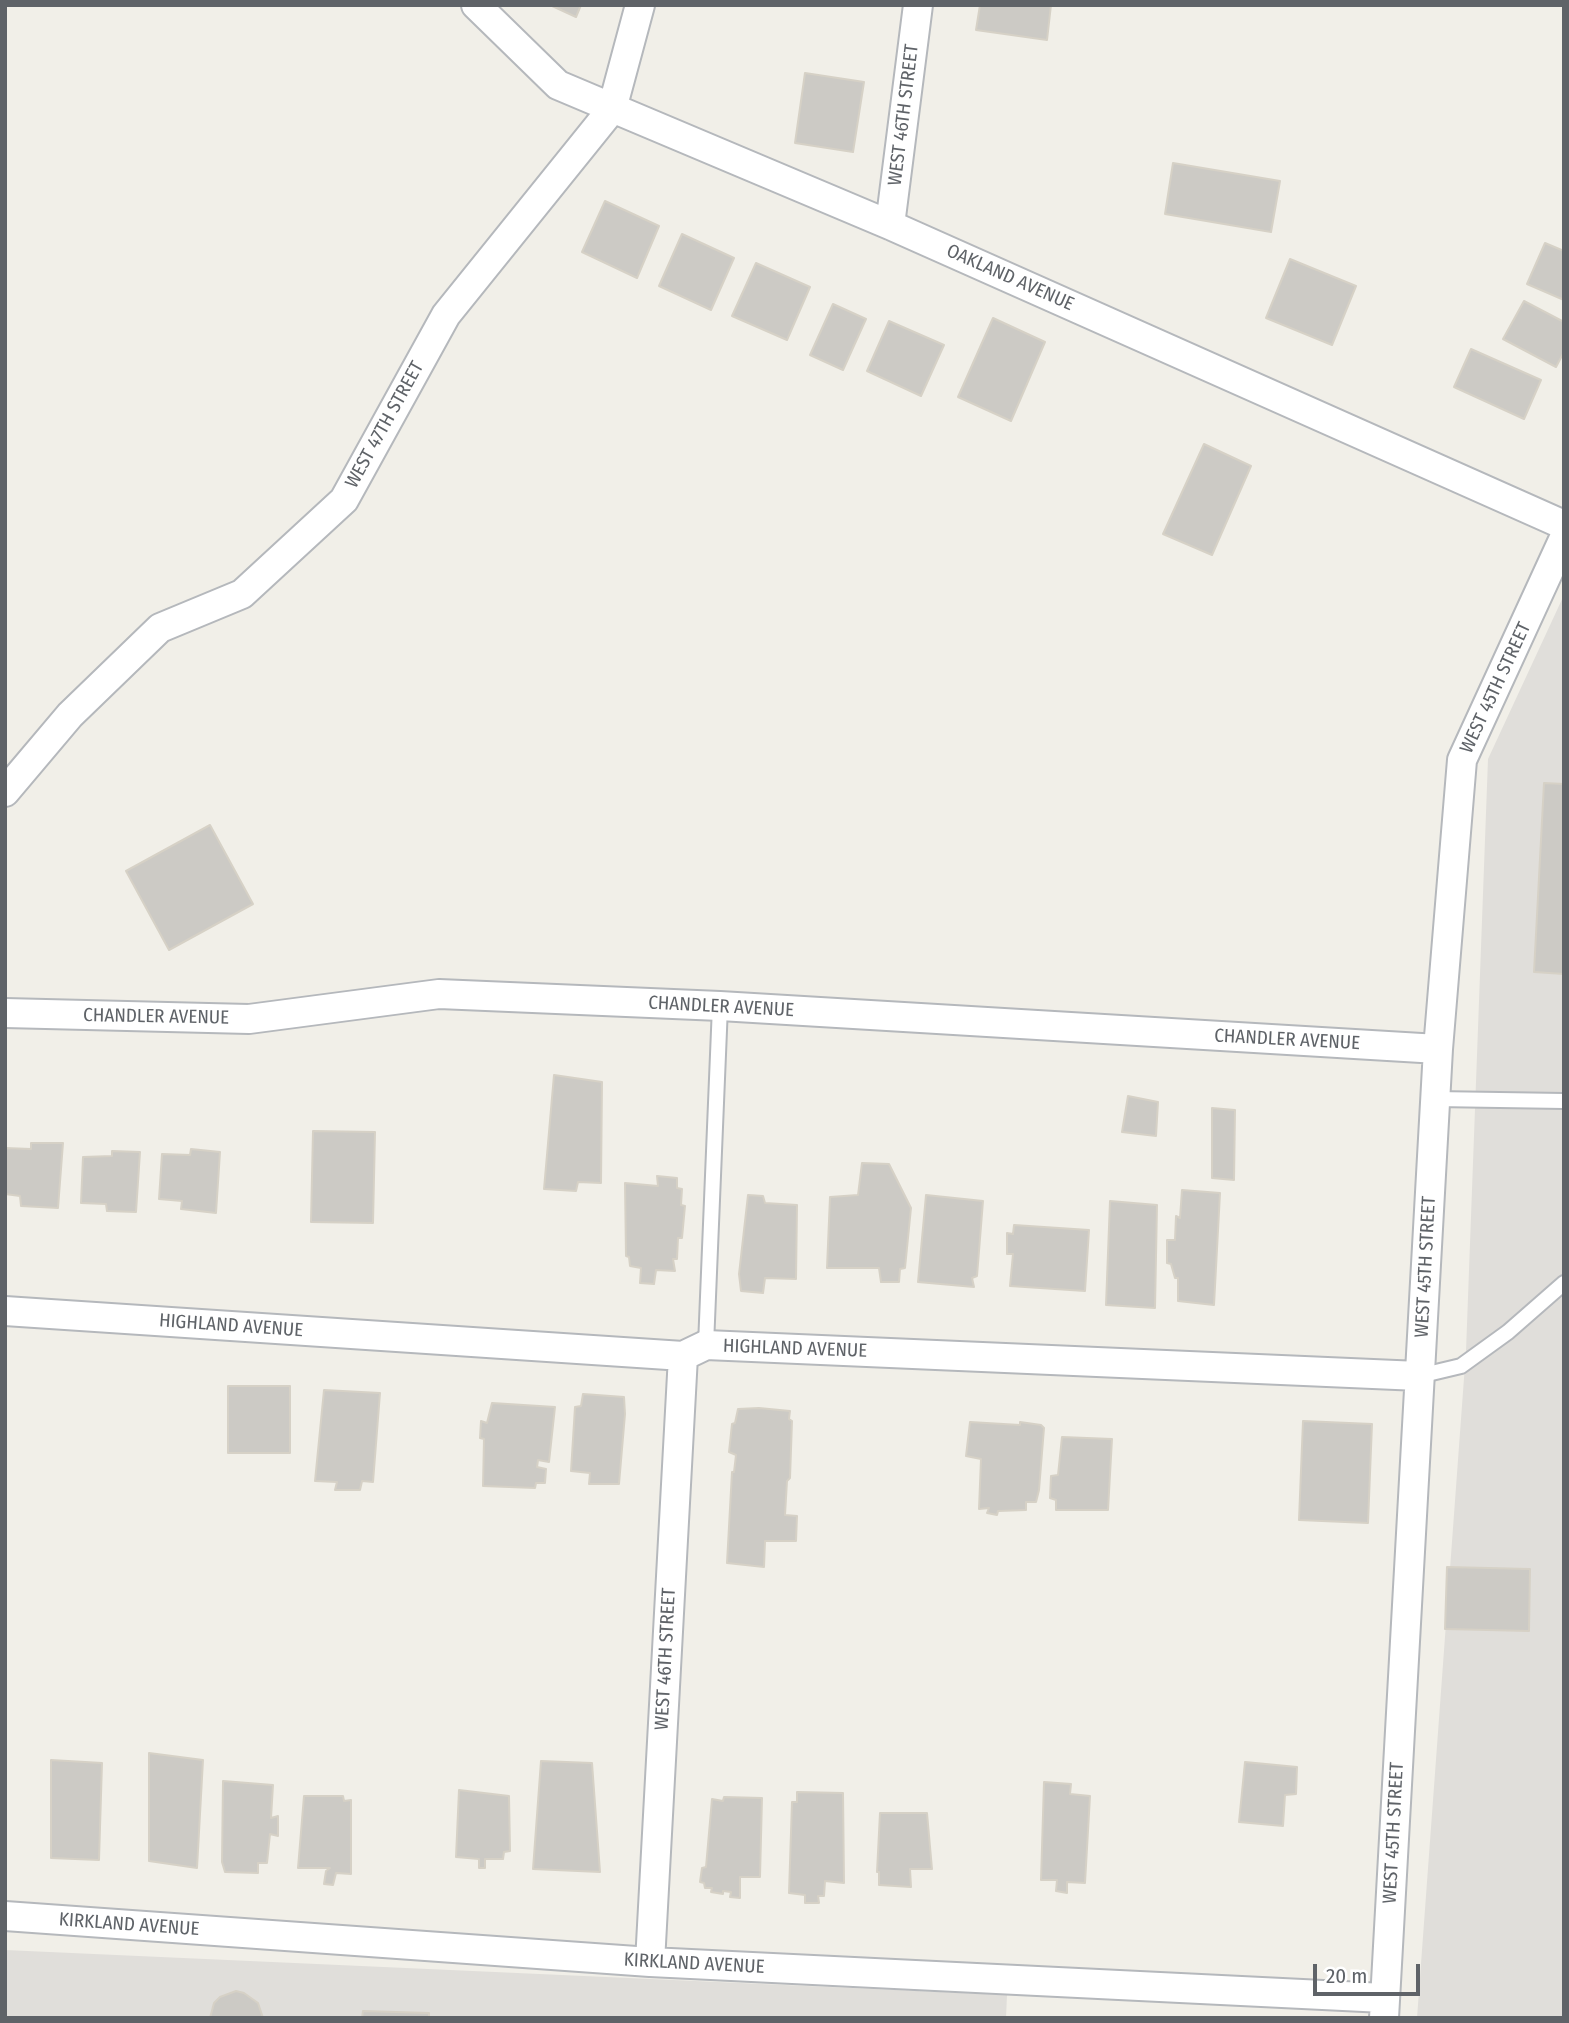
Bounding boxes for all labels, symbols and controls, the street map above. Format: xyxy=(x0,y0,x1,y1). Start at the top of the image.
street label: WEST 46TH STREET xyxy=(884,43,924,187)
street label: OAKLAND AVENUE xyxy=(943,240,1077,316)
street label: WEST 47TH STREET xyxy=(341,358,429,492)
street label: WEST 45TH STREET xyxy=(1456,619,1536,757)
street label: CHANDLER AVENUE xyxy=(648,992,794,1022)
street label: CHANDLER AVENUE xyxy=(83,1004,229,1030)
street label: CHANDLER AVENUE xyxy=(1214,1025,1360,1055)
street label: WEST 45TH STREET xyxy=(1411,1196,1441,1338)
street label: HIGHLAND AVENUE xyxy=(158,1310,304,1342)
street label: HIGHLAND AVENUE xyxy=(723,1335,867,1363)
street label: WEST 46TH STREET xyxy=(651,1587,681,1731)
street label: WEST 45TH STREET xyxy=(1379,1762,1409,1904)
street label: KIRKLAND AVENUE xyxy=(58,1909,200,1941)
street label: KIRKLAND AVENUE xyxy=(623,1949,765,1979)
scale bar xyxy=(1317,1950,1424,1994)
text: 20 m xyxy=(1326,1963,1367,1989)

